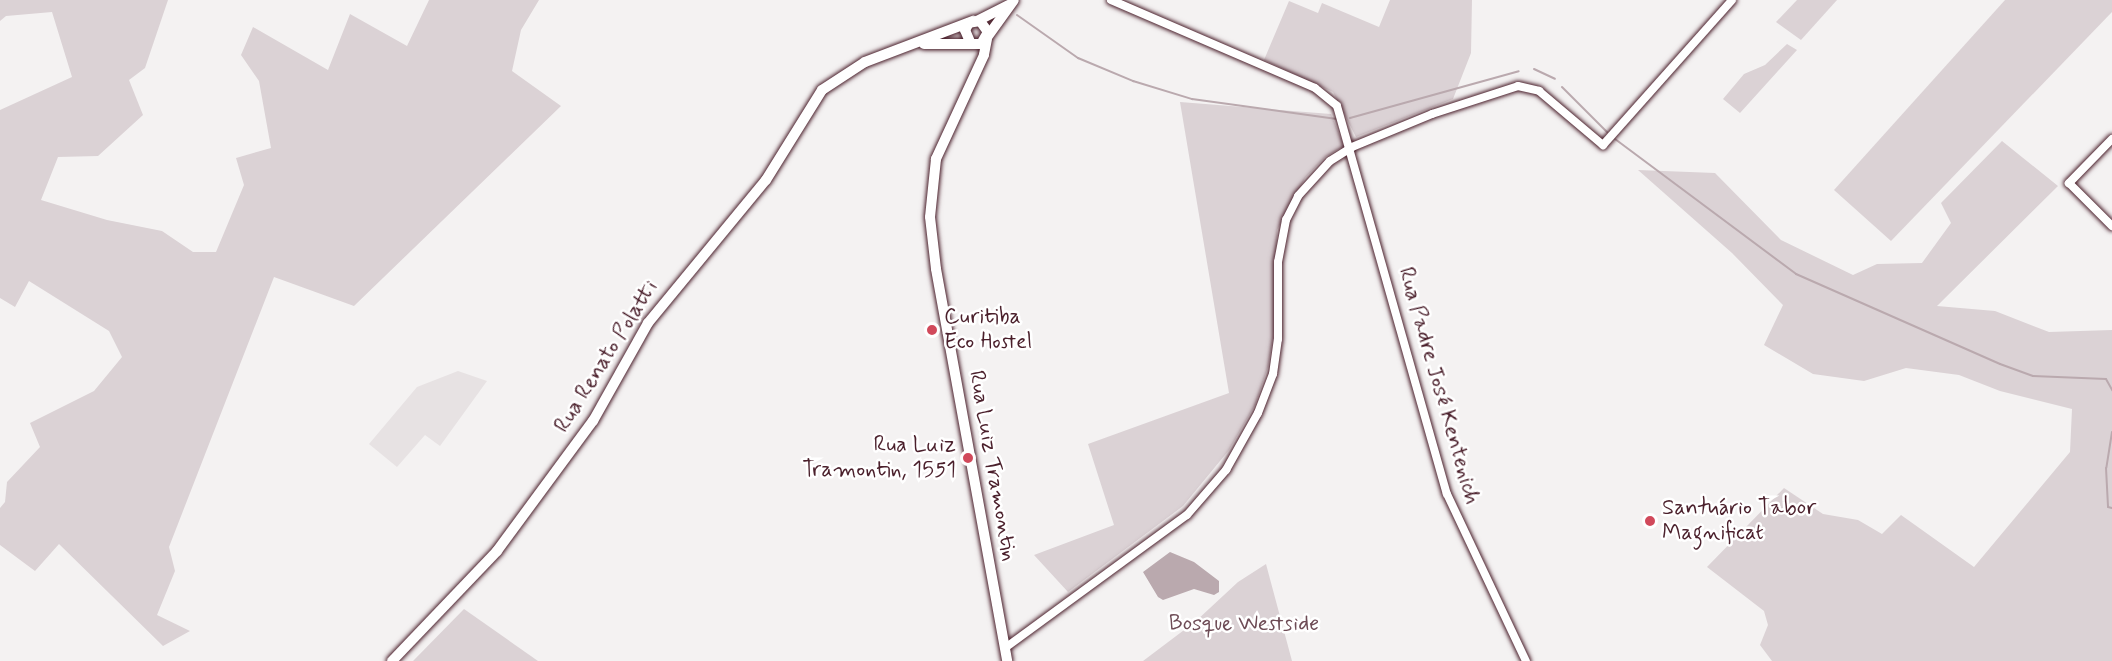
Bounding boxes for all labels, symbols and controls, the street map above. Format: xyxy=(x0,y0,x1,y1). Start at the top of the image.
street label: Rua Padre José Kentenich xyxy=(1392,265,1484,507)
street label: Rua Renato Polatti xyxy=(550,277,664,437)
place label: Curitiba Eco Hostel xyxy=(944,304,1035,356)
marker: Curitiba Eco Hostel xyxy=(925,323,939,337)
street label: Rua Luiz Tramontin xyxy=(963,372,1021,560)
place label: Rua Luiz Tramontin, 1551 xyxy=(802,432,956,484)
marker: Rua Luiz Tramontin, 1551 xyxy=(961,451,975,465)
place label: Santuário Tabor Magnificat xyxy=(1662,495,1811,546)
marker: Santuário Tabor Magnificat xyxy=(1643,514,1657,528)
park label: Bosque Westside xyxy=(1169,612,1319,638)

